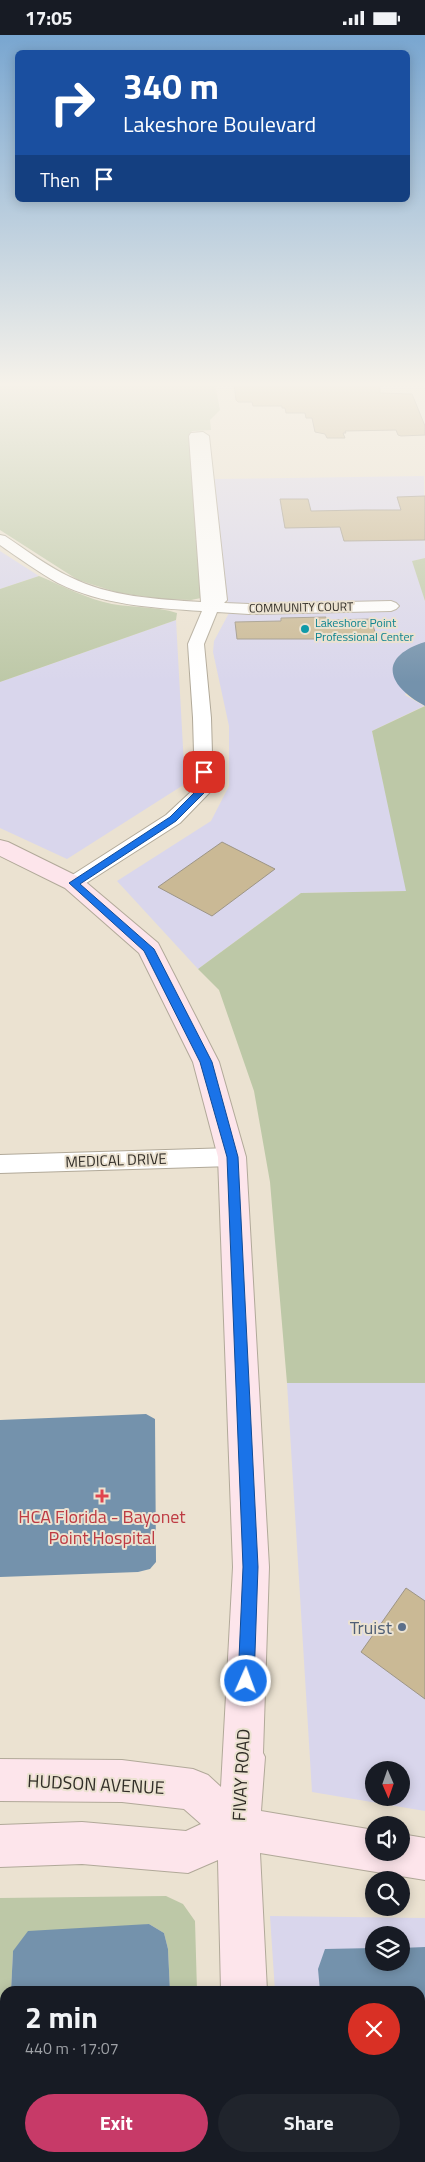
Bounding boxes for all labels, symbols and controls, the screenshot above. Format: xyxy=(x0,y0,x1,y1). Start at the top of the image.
text: 17:05 xyxy=(25,3,72,32)
text: 340 m xyxy=(123,59,219,113)
icon: right xyxy=(40,70,105,135)
text: Lakeshore Boulevard xyxy=(123,107,316,141)
text: Then xyxy=(40,165,80,194)
icon: arrive xyxy=(90,165,118,193)
street label: COMMUNITY COURT xyxy=(249,597,354,617)
place label: Lakeshore Point Professional Center xyxy=(315,613,414,646)
marker: Lakeshore Point Professional Center xyxy=(299,623,311,635)
pin xyxy=(183,751,225,793)
icon: arrive xyxy=(190,758,218,786)
street label: MEDICAL DRIVE xyxy=(65,1147,167,1173)
marker: HCA Florida - Bayonet Point Hospital xyxy=(95,1489,109,1503)
place label: HCA Florida - Bayonet Point Hospital xyxy=(18,1503,186,1551)
place label: Truist xyxy=(350,1614,393,1641)
marker: Truist xyxy=(396,1621,408,1633)
position arrow xyxy=(219,1654,271,1706)
street label: FIVAY ROAD xyxy=(225,1728,257,1822)
north arrow xyxy=(365,1761,410,1806)
map controls xyxy=(365,1761,410,1971)
street label: HUDSON AVENUE xyxy=(27,1767,165,1801)
button: sound xyxy=(365,1816,410,1861)
button: search xyxy=(365,1871,410,1916)
button: layers xyxy=(365,1926,410,1971)
text: 2 min xyxy=(25,1994,98,2040)
button: close xyxy=(348,2003,400,2055)
text: 440 m · 17:07 xyxy=(25,2036,119,2060)
button: Exit xyxy=(25,2094,208,2152)
button: Share xyxy=(218,2094,400,2152)

